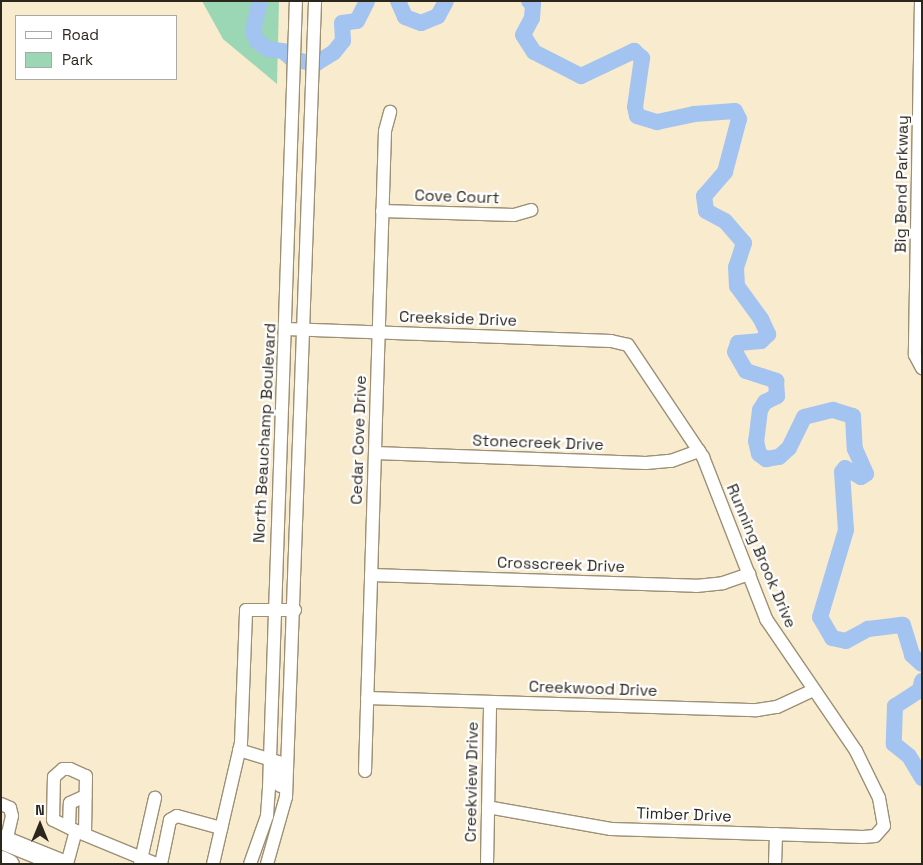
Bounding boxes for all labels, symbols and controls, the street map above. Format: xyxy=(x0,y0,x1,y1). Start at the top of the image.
legend xyxy=(15,15,178,80)
text: Road xyxy=(62,25,99,44)
text: Park xyxy=(62,50,93,69)
street label: Big Bend Parkway xyxy=(891,115,913,253)
street label: Cove Court xyxy=(414,186,500,208)
street label: Creekside Drive xyxy=(399,307,517,331)
street label: North Beauchamp Boulevard xyxy=(250,322,280,544)
street label: Cedar Cove Drive xyxy=(347,375,371,505)
street label: Stonecreek Drive xyxy=(472,431,604,455)
street label: Running Brook Drive xyxy=(722,481,800,631)
street label: Crosscreek Drive xyxy=(497,553,625,577)
street label: Creekwood Drive xyxy=(528,677,658,701)
street label: Creekview Drive xyxy=(461,721,483,843)
north arrow xyxy=(15,800,65,850)
text: N xyxy=(35,801,45,819)
street label: Timber Drive xyxy=(636,804,732,826)

